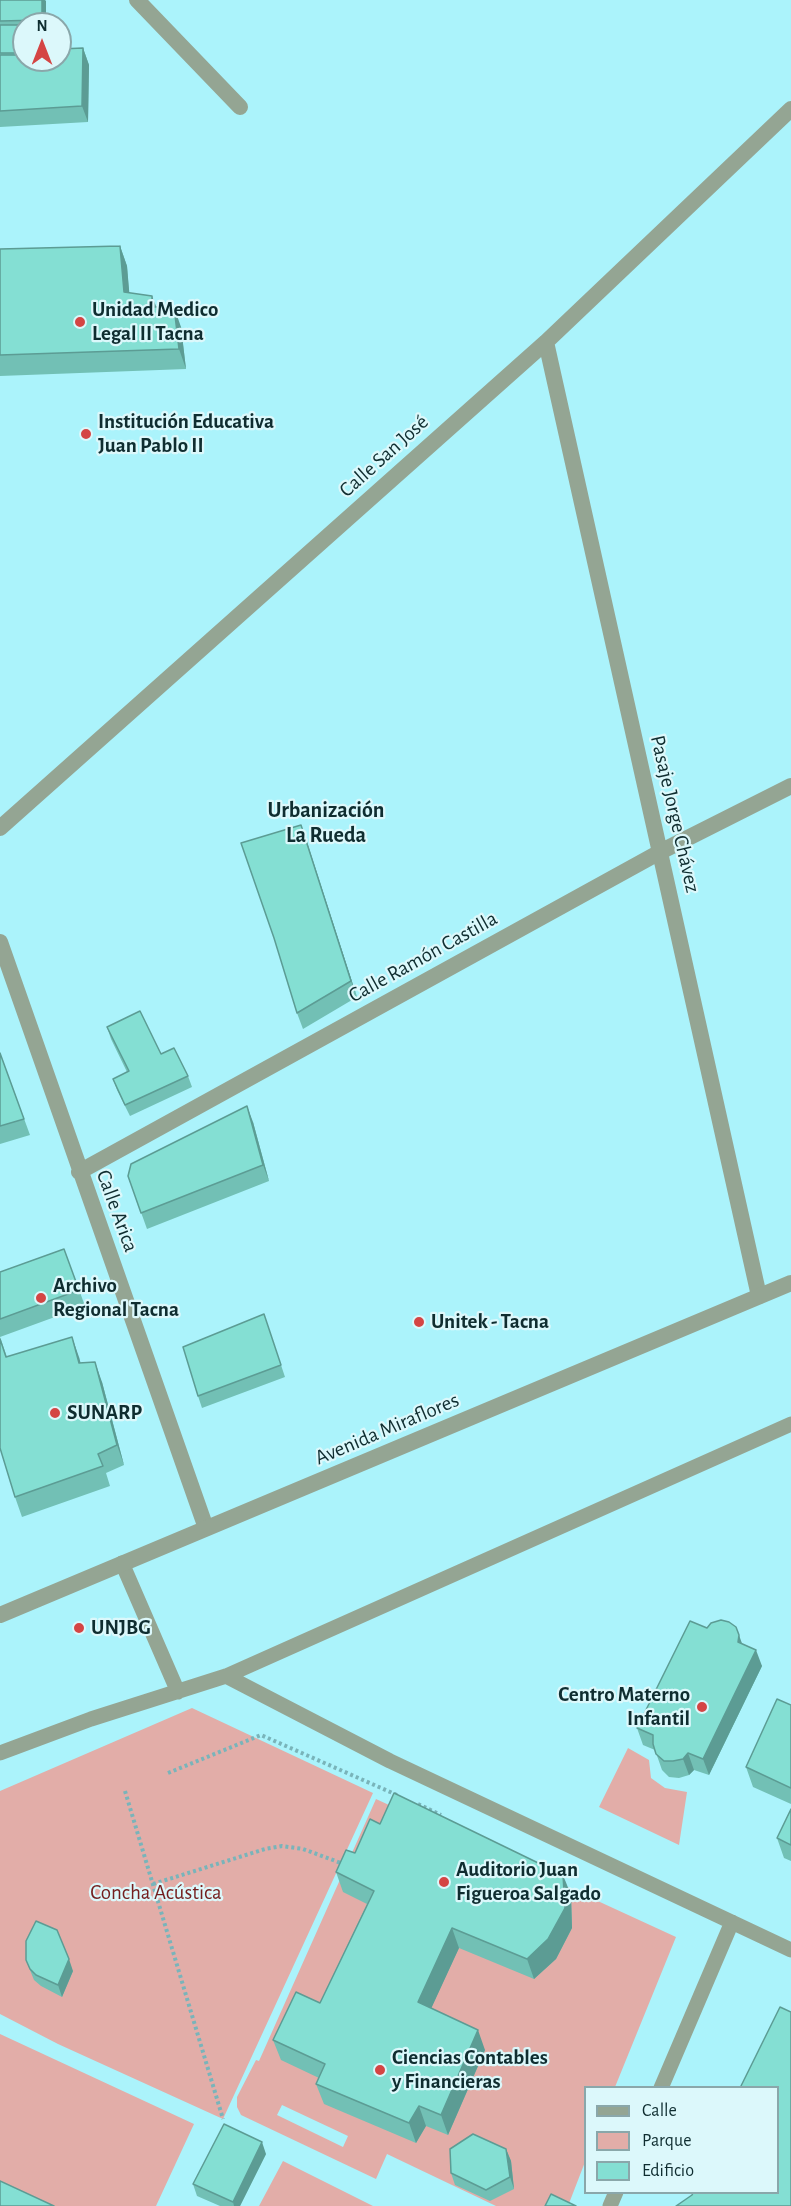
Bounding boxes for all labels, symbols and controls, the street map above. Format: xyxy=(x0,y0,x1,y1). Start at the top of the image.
north arrow xyxy=(12,12,72,72)
text: N xyxy=(36,18,48,34)
place label: Unidad Medico Legal II Tacna xyxy=(92,297,218,347)
marker: Unidad Medico Legal II Tacna xyxy=(73,315,87,329)
place label: Institución Educativa Juan Pablo II xyxy=(98,409,274,459)
street label: Calle San José xyxy=(334,409,434,503)
marker: Institución Educativa Juan Pablo II xyxy=(79,427,93,441)
street label: Pasaje Jorge Chávez xyxy=(645,733,705,895)
district label: Urbanización La Rueda xyxy=(268,797,384,848)
street label: Calle Ramón Castilla xyxy=(344,906,502,1008)
street label: Calle Arica xyxy=(91,1167,143,1255)
place label: Archivo Regional Tacna xyxy=(53,1273,179,1323)
marker: Archivo Regional Tacna xyxy=(34,1291,48,1305)
place label: Unitek - Tacna xyxy=(431,1309,549,1335)
marker: Unitek - Tacna xyxy=(412,1315,426,1329)
street label: Avenida Miraflores xyxy=(311,1387,463,1471)
place label: SUNARP xyxy=(67,1400,142,1426)
marker: SUNARP xyxy=(48,1406,62,1420)
place label: UNJBG xyxy=(91,1615,151,1641)
marker: UNJBG xyxy=(72,1621,86,1635)
place label: Centro Materno Infantil xyxy=(558,1682,690,1732)
marker: Centro Materno Infantil xyxy=(695,1700,709,1714)
place label: Auditorio Juan Figueroa Salgado xyxy=(456,1857,601,1907)
marker: Auditorio Juan Figueroa Salgado xyxy=(437,1875,451,1889)
park label: Concha Acústica xyxy=(90,1880,222,1906)
place label: Ciencias Contables y Financieras xyxy=(392,2045,548,2095)
marker: Ciencias Contables y Financieras xyxy=(373,2063,387,2077)
legend xyxy=(584,2086,779,2194)
text: Calle xyxy=(642,2102,677,2120)
text: Parque xyxy=(642,2132,691,2150)
text: Edificio xyxy=(642,2162,694,2180)

